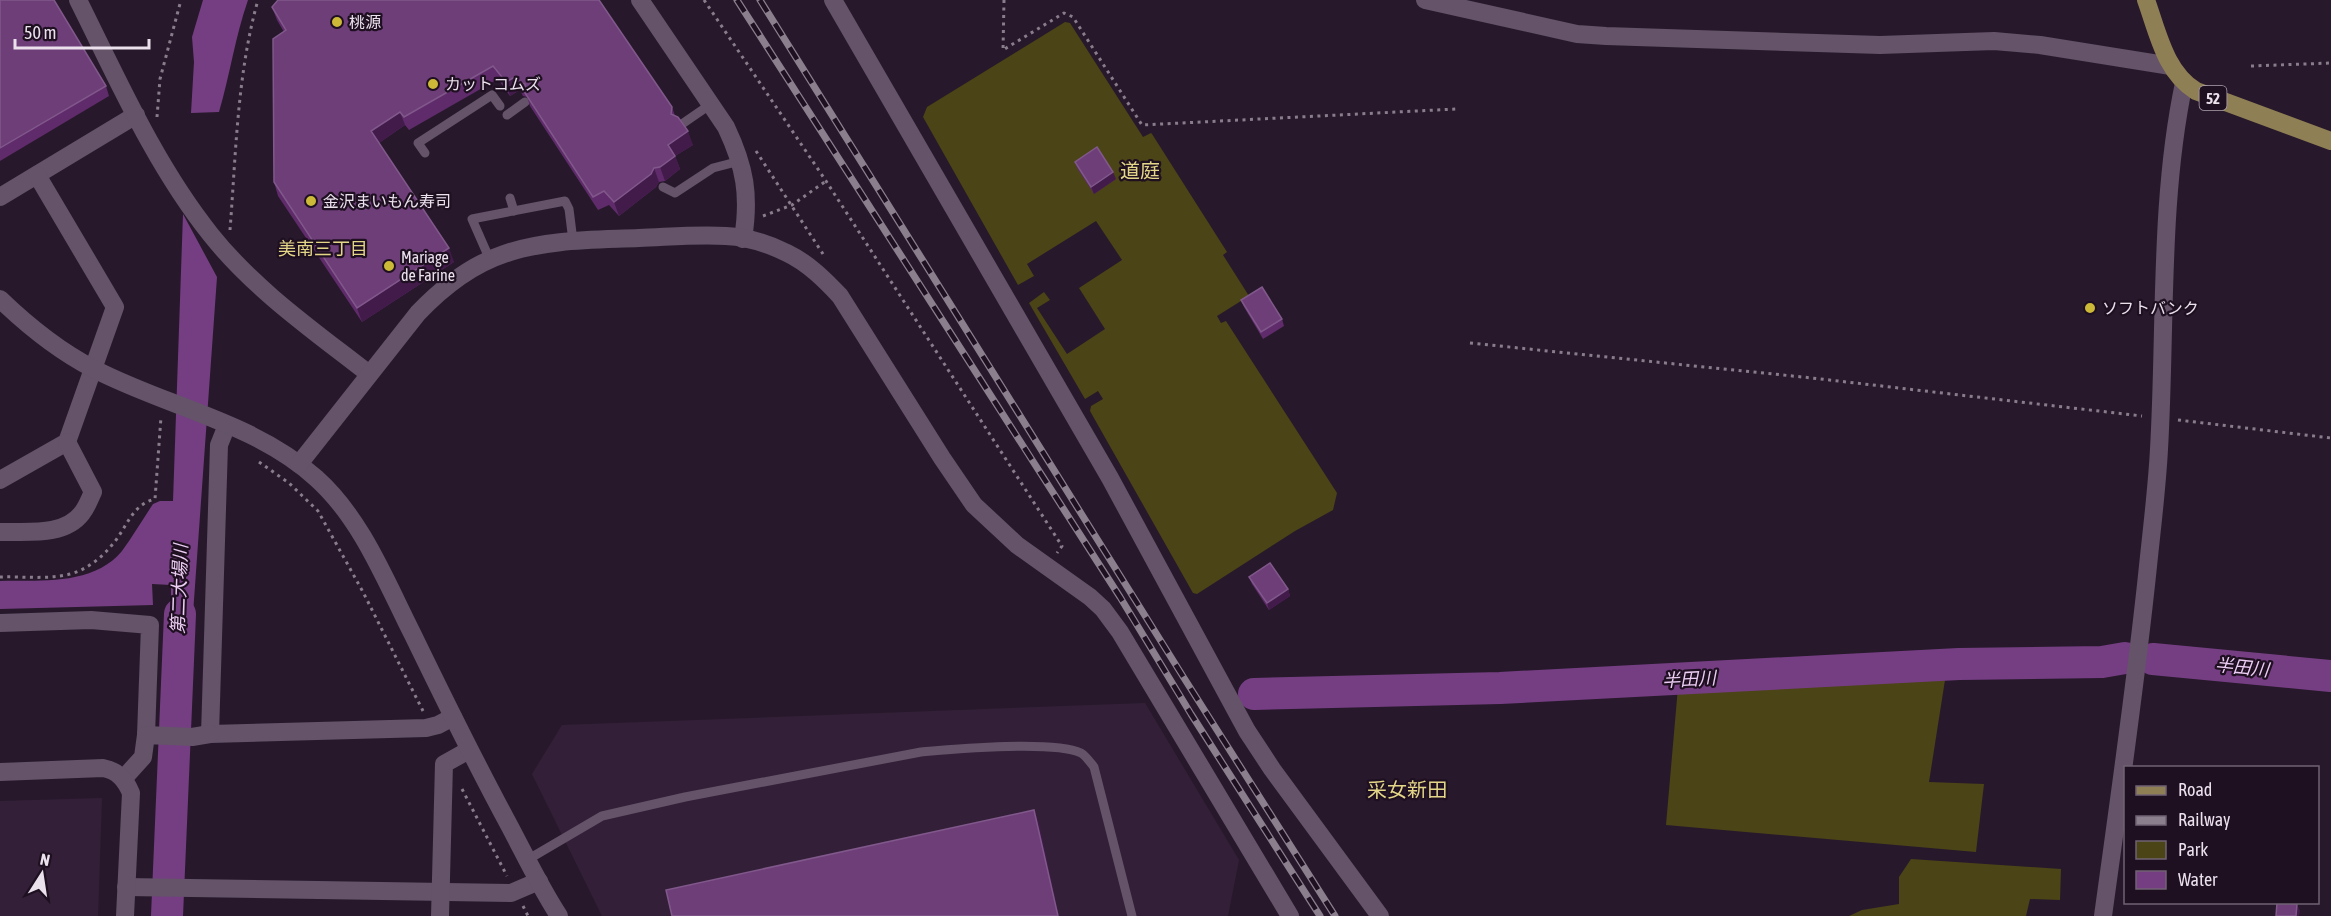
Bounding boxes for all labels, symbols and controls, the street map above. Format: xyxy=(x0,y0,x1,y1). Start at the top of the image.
scale bar xyxy=(15,12,148,50)
place label: 桃源 xyxy=(349,13,381,31)
marker: 桃源 xyxy=(330,15,344,29)
text: 50 m xyxy=(24,22,56,43)
place label: カットコムズ xyxy=(445,75,541,93)
marker: カットコムズ xyxy=(426,77,440,91)
road number: 52 xyxy=(2200,86,2226,110)
district label: 道庭 xyxy=(1120,159,1160,182)
place label: 金沢まいもん寿司 xyxy=(323,192,451,210)
marker: 金沢まいもん寿司 xyxy=(304,194,318,208)
district label: 美南三丁目 xyxy=(278,238,368,259)
place label: Mariage de Farine xyxy=(401,248,455,284)
marker: Mariage de Farine xyxy=(382,259,396,273)
place label: ソフトバンク xyxy=(2102,299,2199,317)
marker: ソフトバンク xyxy=(2083,301,2097,315)
water label: 第二大場川 xyxy=(167,542,191,634)
water label: 半田川 xyxy=(2214,654,2272,680)
water label: 半田川 xyxy=(1661,667,1719,691)
legend xyxy=(2124,766,2319,904)
district label: 采女新田 xyxy=(1367,778,1447,801)
text: Road xyxy=(2178,779,2212,800)
text: Railway xyxy=(2178,809,2230,830)
text: Park xyxy=(2178,839,2208,860)
north arrow xyxy=(12,844,72,904)
text: N xyxy=(39,850,52,869)
text: Water xyxy=(2178,869,2218,890)

